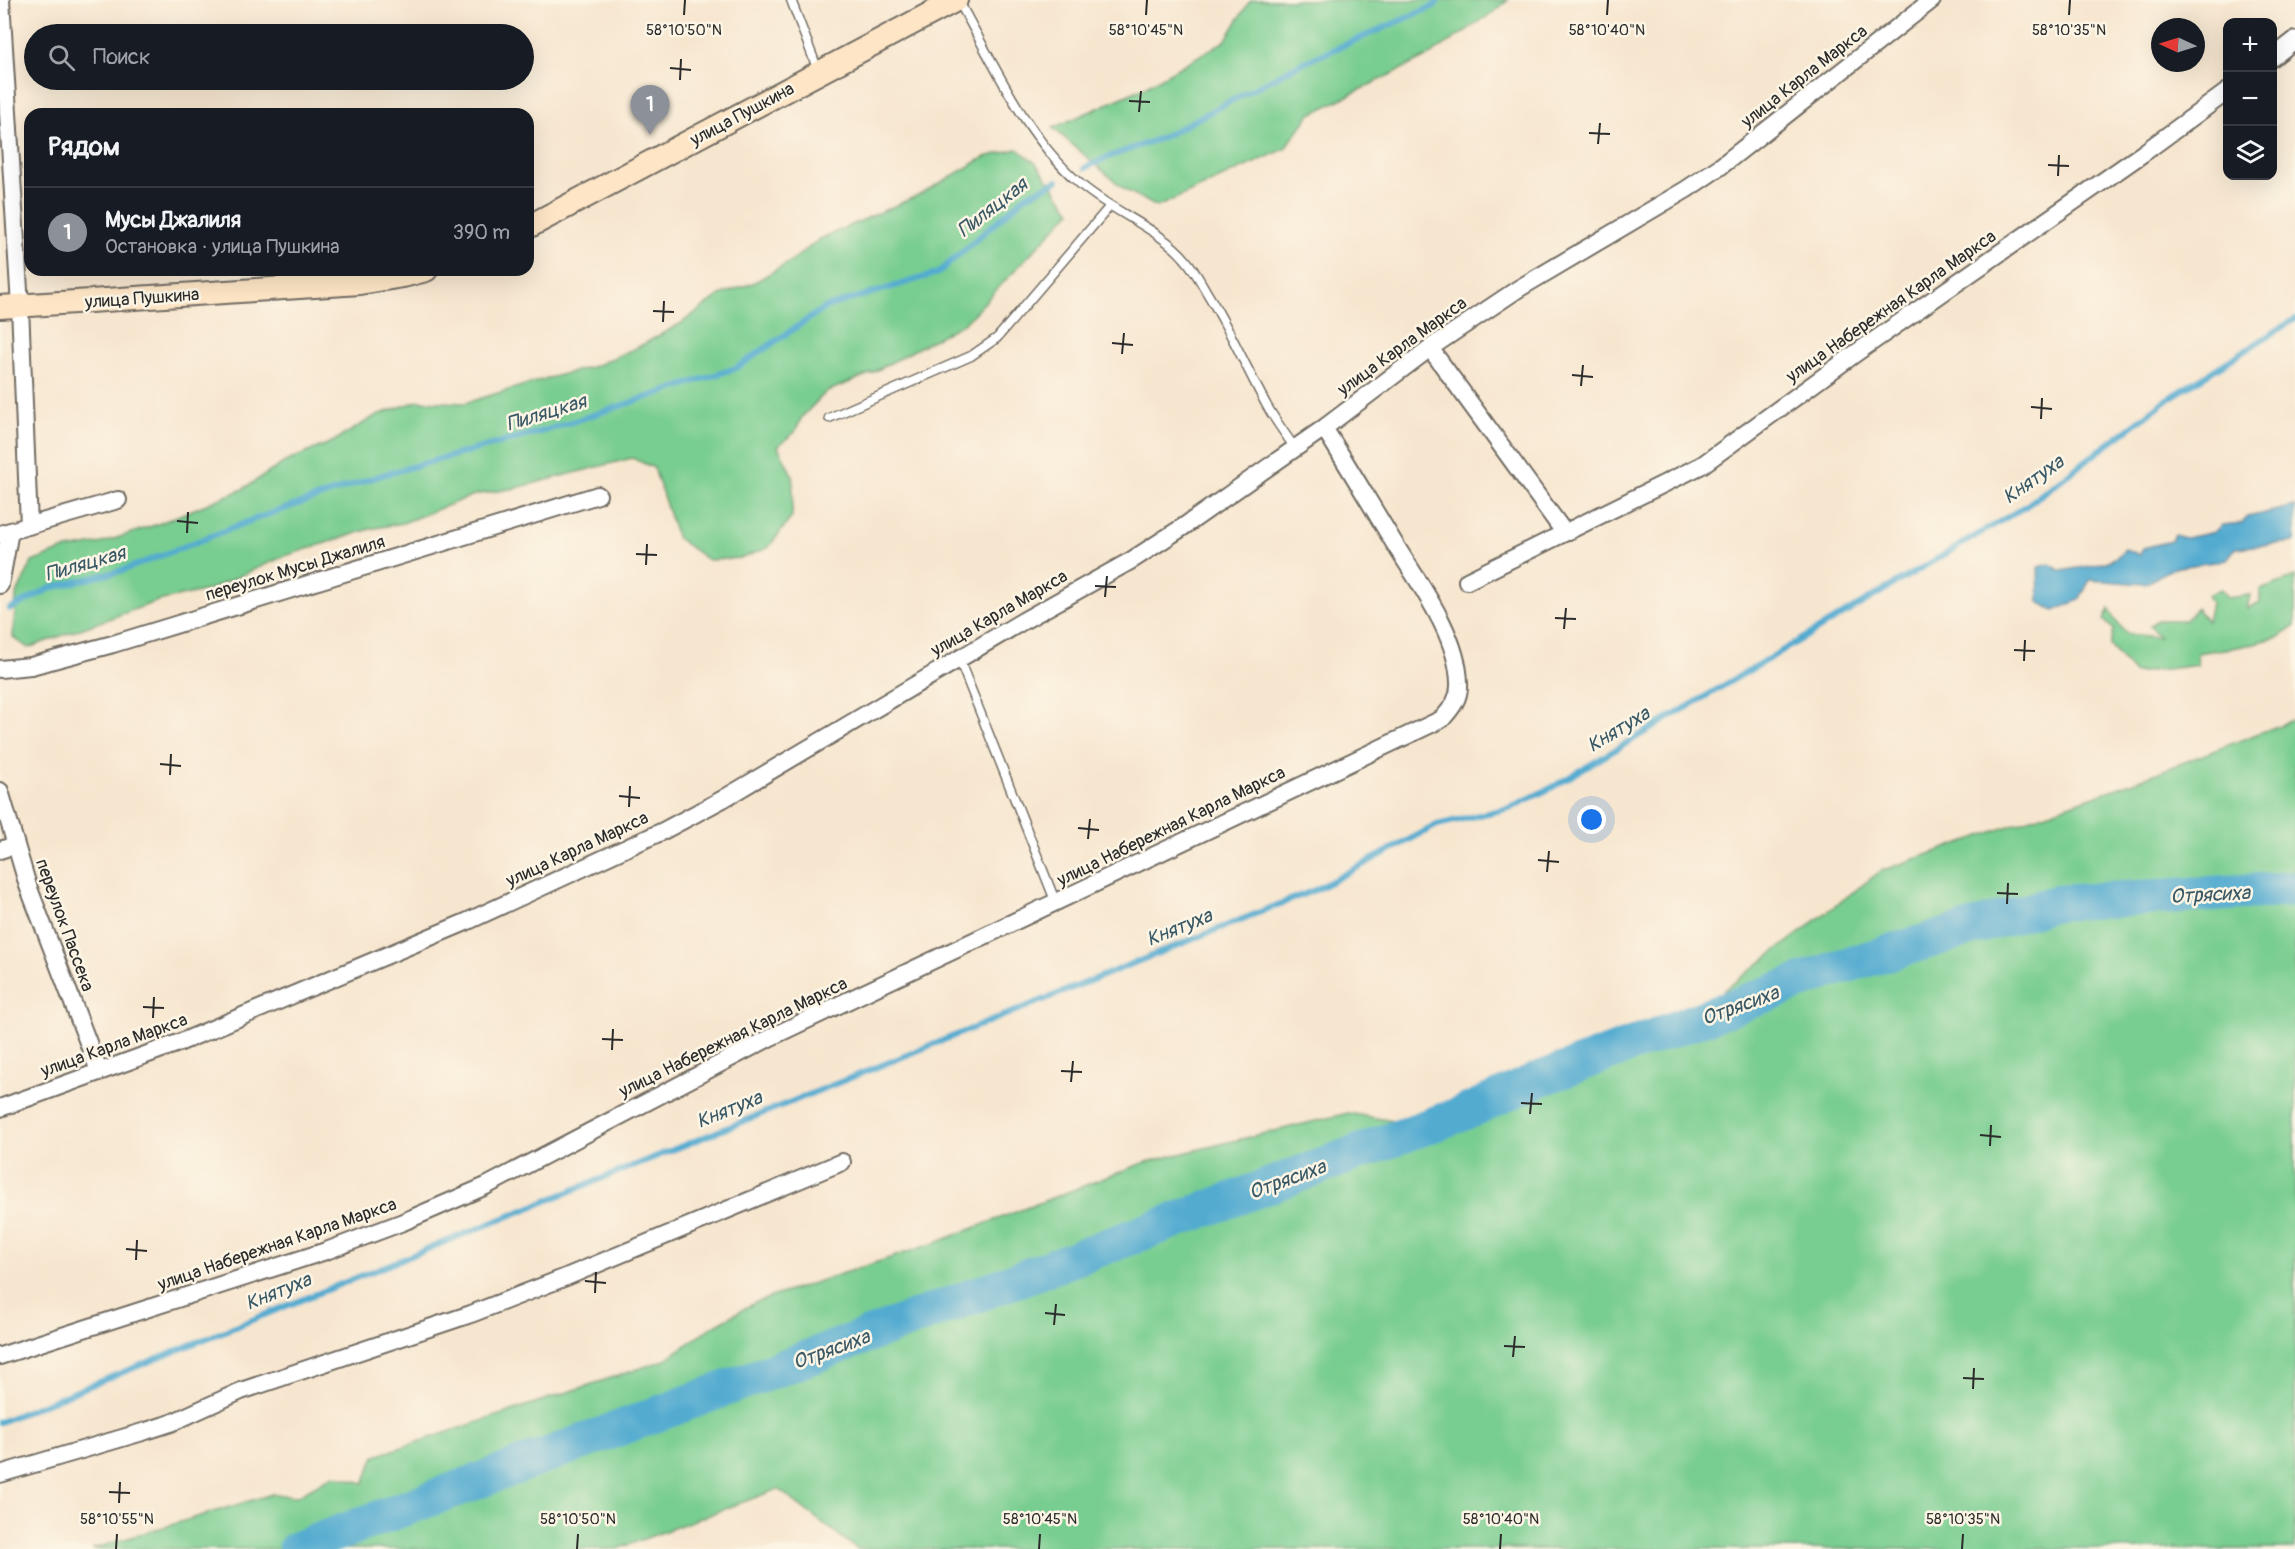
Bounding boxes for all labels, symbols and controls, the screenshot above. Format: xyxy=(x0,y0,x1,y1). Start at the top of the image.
north arrow xyxy=(2151,18,2205,72)
map controls xyxy=(2223,18,2277,180)
button: + xyxy=(2223,18,2277,72)
street label: улица Карла Маркса xyxy=(1736,20,1872,134)
text: 58°10'50"N xyxy=(646,21,722,40)
text: 58°10'45"N xyxy=(1109,21,1183,40)
text: 58°10'40"N xyxy=(1569,21,1645,40)
text: 58°10'35"N xyxy=(2032,21,2106,40)
search box xyxy=(24,24,534,90)
icon: search xyxy=(45,41,78,74)
text: Поиск xyxy=(93,43,150,71)
button: − xyxy=(2223,72,2277,126)
street label: улица Пушкина xyxy=(685,77,798,152)
pin: 1 xyxy=(630,86,670,135)
button: layers xyxy=(2223,126,2277,180)
text: Рядом xyxy=(48,131,120,163)
water label: Пиляцкая xyxy=(952,171,1035,243)
text: Мусы Джалиля xyxy=(105,206,241,234)
text: 1 xyxy=(64,220,71,245)
text: 390 m xyxy=(453,220,510,245)
street label: улица Набережная Карла Маркса xyxy=(1781,225,2001,388)
text: Остановка · улица Пушкина xyxy=(105,234,339,259)
street label: улица Пушкина xyxy=(83,283,200,314)
street label: улица Карла Маркса xyxy=(1332,292,1471,402)
water label: Пиляцкая xyxy=(503,388,592,436)
water label: Княтуха xyxy=(1998,448,2070,509)
street label: переулок Мусы Джалиля xyxy=(202,530,388,607)
water label: Пиляцкая xyxy=(42,539,131,587)
street label: улица Карла Маркса xyxy=(926,565,1072,662)
water label: Княтуха xyxy=(1582,700,1656,758)
street label: улица Набережная Карла Маркса xyxy=(1052,761,1289,892)
your location xyxy=(1577,805,1606,834)
street label: улица Карла Маркса xyxy=(502,806,652,893)
street label: переулок Пассека xyxy=(30,856,99,995)
water label: Отрясиха xyxy=(2169,880,2252,909)
water label: Княтуха xyxy=(1143,902,1217,952)
street label: улица Набережная Карла Маркса xyxy=(614,972,851,1103)
water label: Отрясиха xyxy=(1698,979,1784,1031)
street label: улица Карла Маркса xyxy=(37,1008,191,1083)
water label: Княтуха xyxy=(693,1084,767,1134)
water label: Отрясиха xyxy=(1245,1153,1331,1205)
street label: улица Набережная Карла Маркса xyxy=(154,1193,400,1297)
water label: Княтуха xyxy=(242,1266,316,1316)
water label: Отрясиха xyxy=(789,1323,875,1375)
text: 58°10'55"N xyxy=(80,1510,154,1529)
text: 58°10'50"N xyxy=(540,1510,616,1529)
text: 58°10'45"N xyxy=(1003,1510,1077,1529)
text: 58°10'40"N xyxy=(1463,1510,1539,1529)
text: 58°10'35"N xyxy=(1926,1510,2000,1529)

